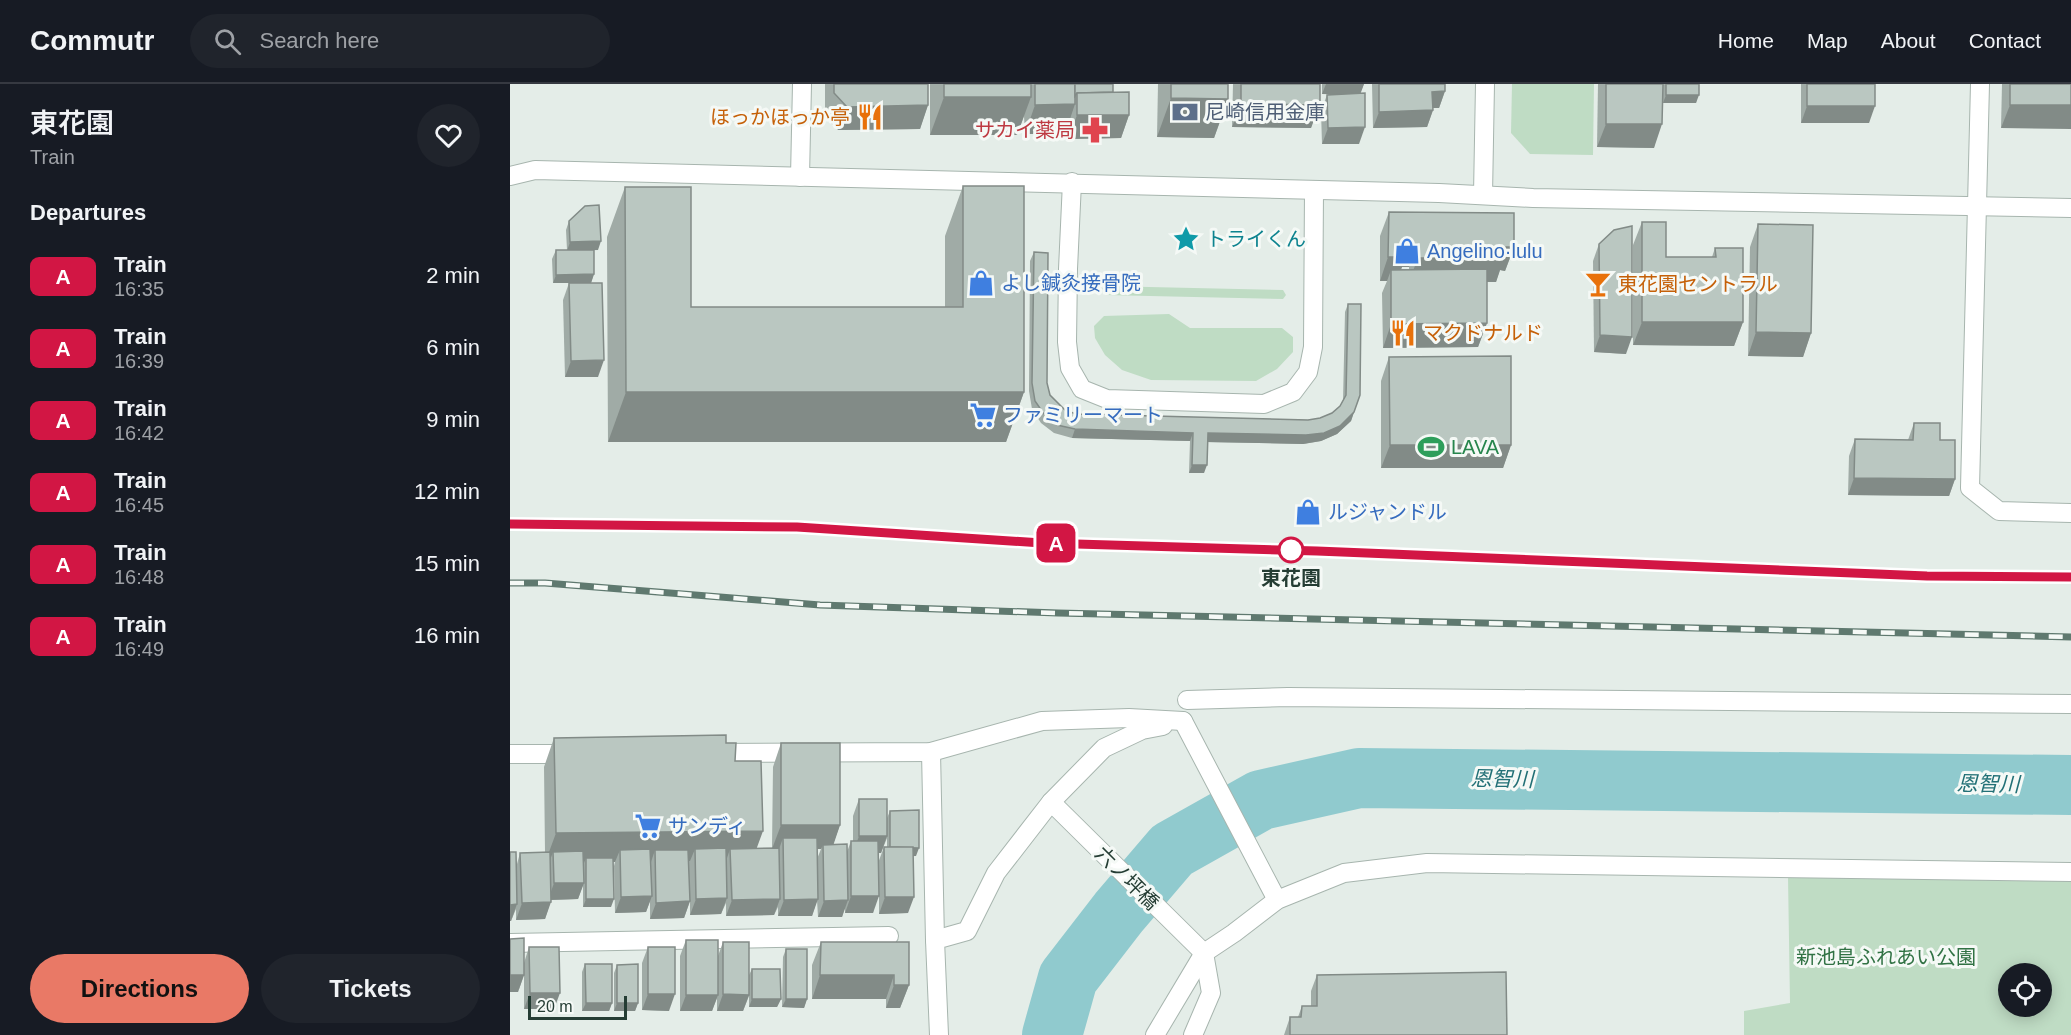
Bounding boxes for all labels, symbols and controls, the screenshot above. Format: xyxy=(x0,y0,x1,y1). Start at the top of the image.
search box xyxy=(190,14,610,68)
text: Commutr xyxy=(30,25,154,56)
icon: search xyxy=(211,25,244,58)
text: Search here xyxy=(259,28,379,53)
text: Home xyxy=(1718,29,1774,52)
text: Map xyxy=(1807,29,1848,52)
text: About xyxy=(1881,29,1936,52)
text: Contact xyxy=(1969,29,2041,52)
bank icon: 尼崎信用金庫 xyxy=(1170,97,1200,127)
place label: 尼崎信用金庫 xyxy=(1205,101,1325,123)
restaurant icon: ほっかほっか亭 xyxy=(855,102,885,132)
button: heart xyxy=(417,104,480,167)
place label: ほっかほっか亭 xyxy=(710,106,850,128)
text: 東花園 xyxy=(30,108,114,139)
pharmacy icon: サカイ薬局 xyxy=(1080,115,1110,145)
place label: サカイ薬局 xyxy=(975,119,1075,141)
text: Train xyxy=(30,146,75,168)
text: Departures xyxy=(30,200,146,225)
place icon: トライくん xyxy=(1171,224,1201,254)
place label: トライくん xyxy=(1206,228,1306,250)
shop icon: Angelino·lulu xyxy=(1392,236,1422,266)
place label: Angelino·lulu xyxy=(1427,240,1543,262)
text: Train xyxy=(114,252,167,277)
text: 2 min xyxy=(426,263,480,288)
text: A xyxy=(55,265,71,288)
shop icon: よし鍼灸接骨院 xyxy=(966,268,996,298)
bar icon: 東花園セントラル xyxy=(1583,269,1613,299)
place label: よし鍼灸接骨院 xyxy=(1001,272,1141,294)
place label: 東花園セントラル xyxy=(1618,273,1778,295)
text: 16:35 xyxy=(114,278,164,300)
restaurant icon: マクドナルド xyxy=(1388,318,1418,348)
place label: マクドナルド xyxy=(1423,322,1543,344)
text: Train xyxy=(114,324,167,349)
text: 6 min xyxy=(426,335,480,360)
text: A xyxy=(55,337,71,360)
text: 16:39 xyxy=(114,350,164,372)
text: Train xyxy=(114,396,167,421)
supermarket icon: ファミリーマート xyxy=(968,400,998,430)
place label: ファミリーマート xyxy=(1003,404,1163,426)
text: 9 min xyxy=(426,407,480,432)
text: A xyxy=(55,409,71,432)
text: 16:42 xyxy=(114,422,164,444)
sports icon: LAVA xyxy=(1416,432,1446,462)
place label: LAVA xyxy=(1451,436,1500,458)
text: Train xyxy=(114,468,167,493)
text: 12 min xyxy=(414,479,480,504)
text: A xyxy=(55,481,71,504)
text: 16:45 xyxy=(114,494,164,516)
shop icon: ルジャンドル xyxy=(1293,497,1323,527)
place label: ルジャンドル xyxy=(1328,501,1447,523)
line badge: A xyxy=(1036,524,1076,562)
text: A xyxy=(1048,532,1064,555)
marker: 東花園 xyxy=(1278,537,1304,563)
text: Train xyxy=(114,540,167,565)
text: 15 min xyxy=(414,551,480,576)
text: A xyxy=(55,553,71,576)
text: 16:48 xyxy=(114,566,164,588)
place label: 東花園 xyxy=(1261,567,1321,589)
text: Train xyxy=(114,612,167,637)
text: 16 min xyxy=(414,623,480,648)
text: A xyxy=(55,625,71,648)
text: 16:49 xyxy=(114,638,164,660)
water label: 恩智川 xyxy=(1470,766,1536,791)
water label: 恩智川 xyxy=(1956,771,2022,796)
supermarket icon: サンディ xyxy=(633,811,663,841)
place label: サンディ xyxy=(668,815,747,837)
street label: 六ノ坪橋 xyxy=(1091,842,1163,914)
park label: 新池島ふれあい公園 xyxy=(1796,946,1976,968)
button: Directions xyxy=(30,954,249,1023)
button: Tickets xyxy=(261,954,480,1023)
map controls xyxy=(1998,963,2052,1017)
button: locate xyxy=(1998,963,2052,1017)
scale bar xyxy=(528,993,627,1020)
text: 20 m xyxy=(537,998,573,1015)

